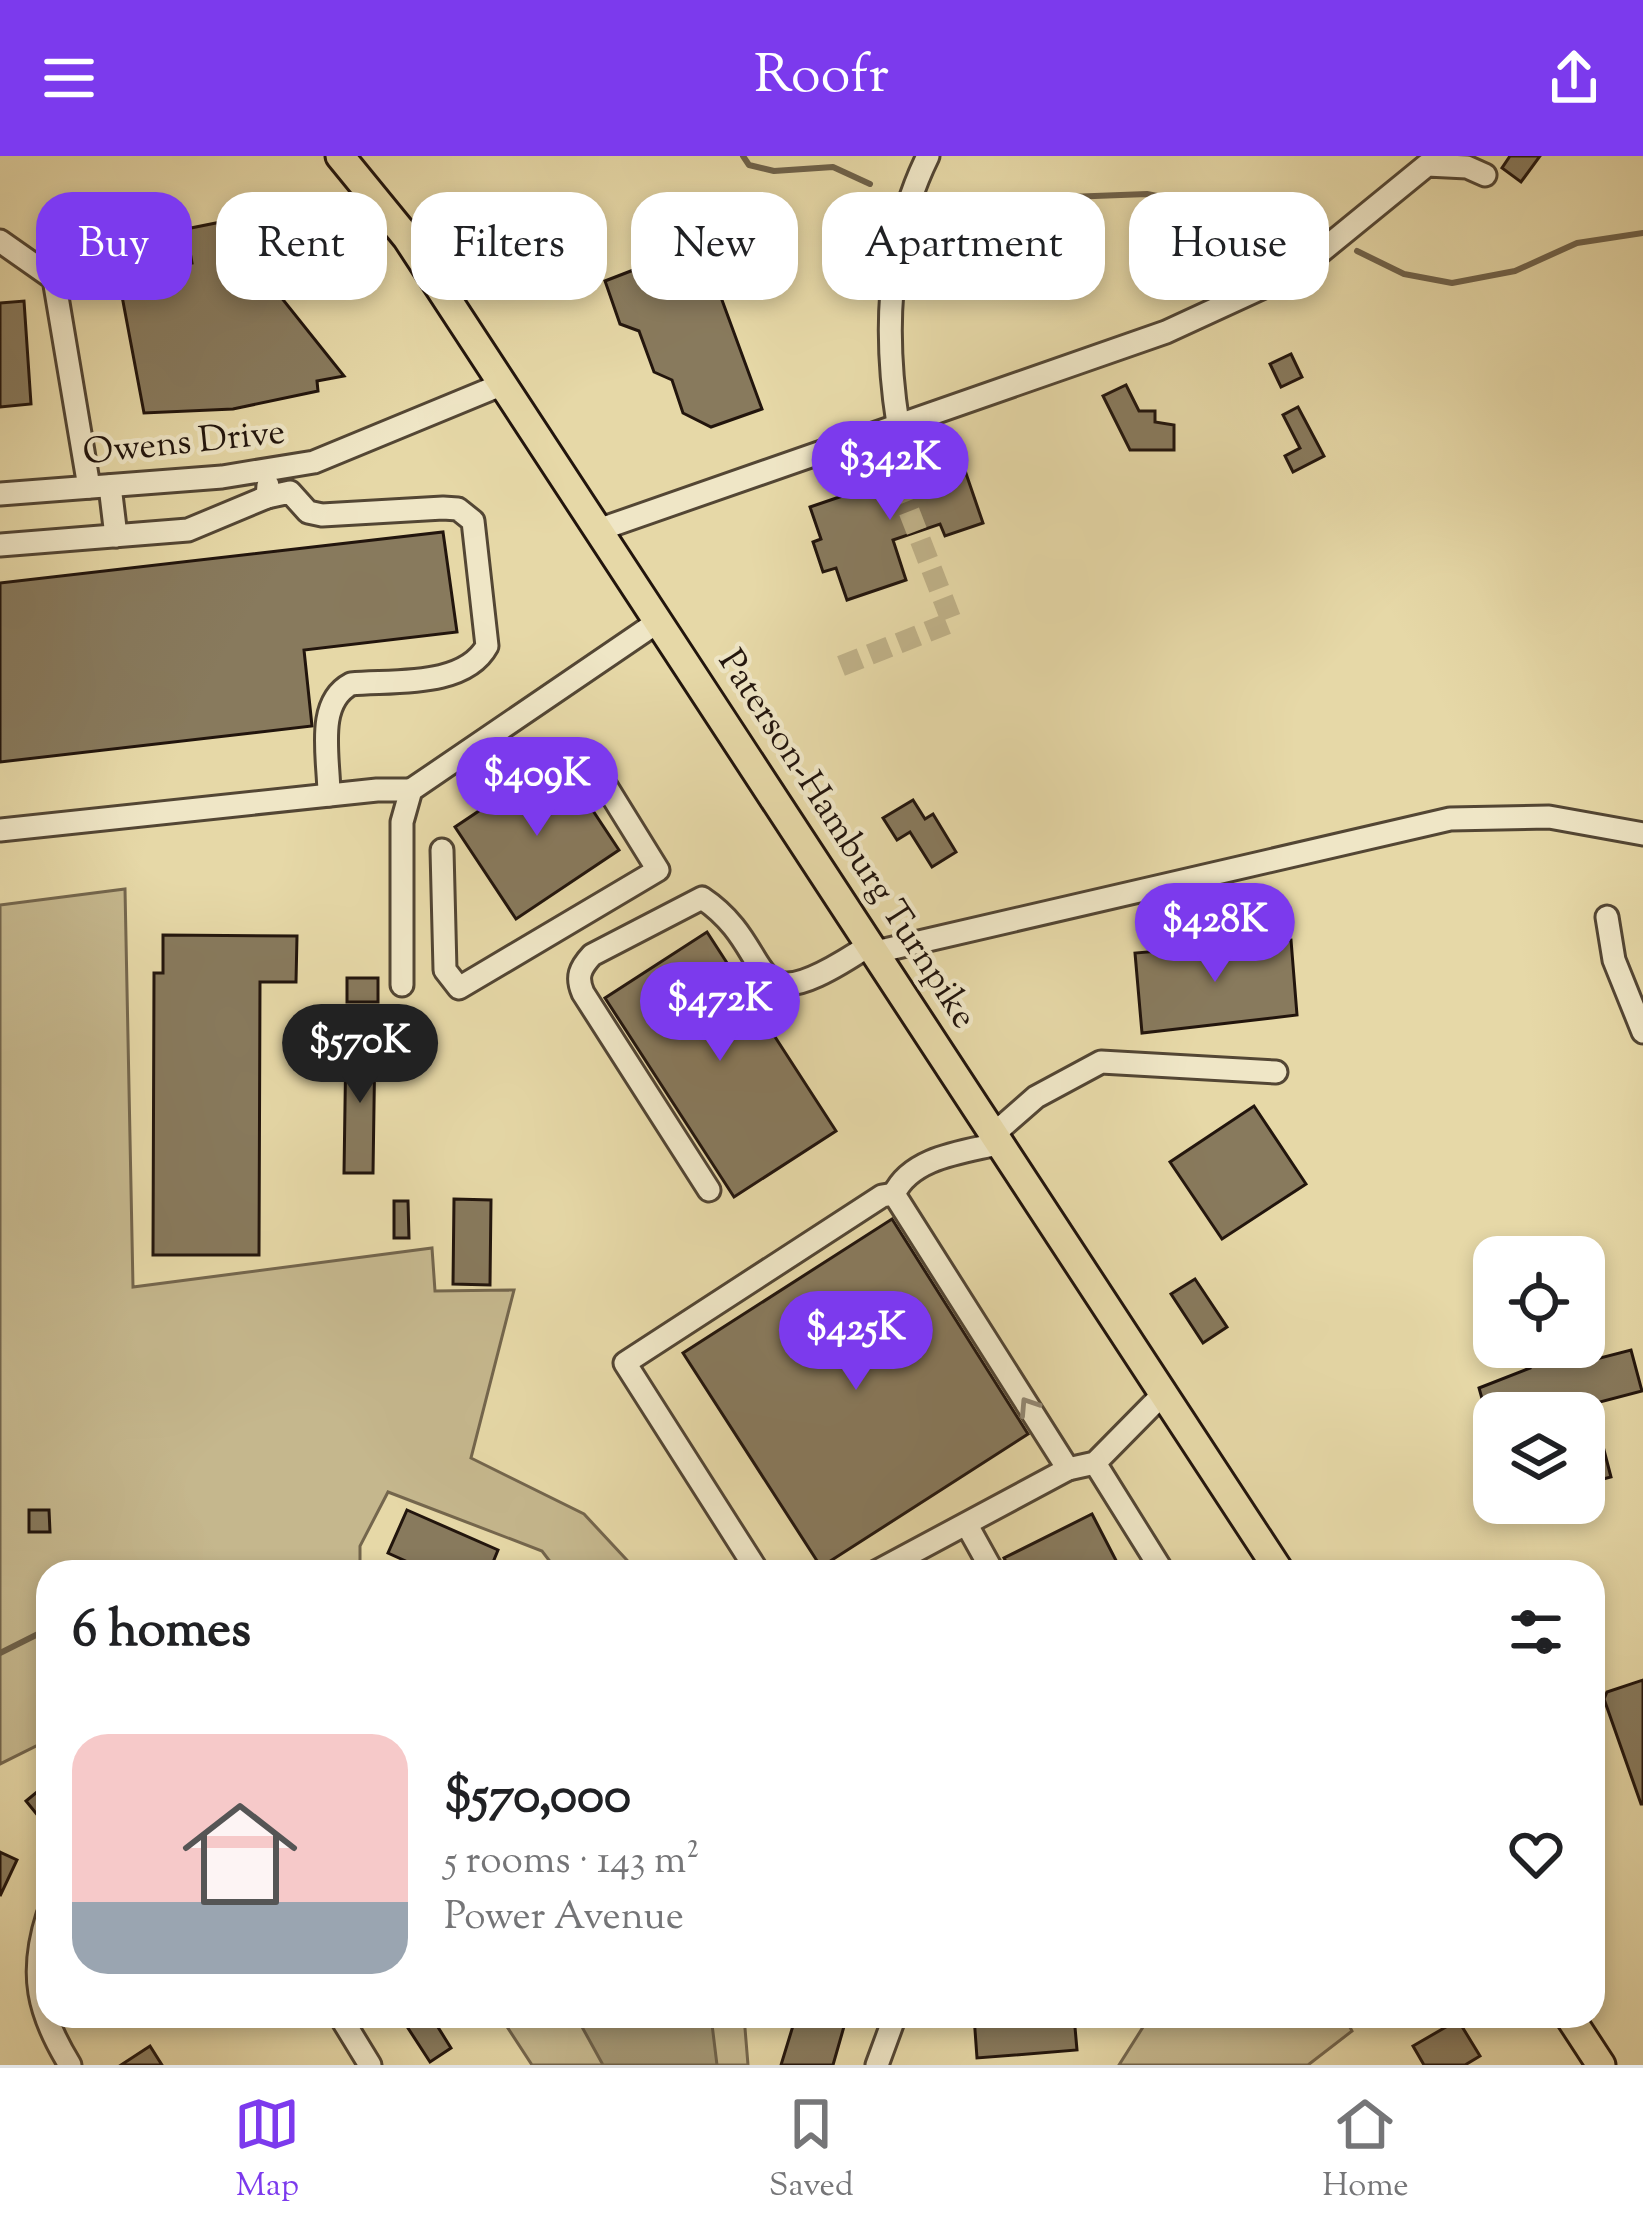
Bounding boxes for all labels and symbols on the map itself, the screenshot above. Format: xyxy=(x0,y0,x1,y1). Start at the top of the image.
street label: Owens Drive xyxy=(80,408,288,480)
pin: $342K xyxy=(806,421,974,523)
street label: Paterson-Hamburg Turnpike xyxy=(704,640,988,1040)
pin: $409K xyxy=(453,737,621,839)
pin: $428K xyxy=(1131,883,1299,985)
pin: $472K xyxy=(636,962,804,1064)
pin: $570K xyxy=(276,1004,444,1106)
pin: $425K xyxy=(772,1291,940,1393)
one-way arrow xyxy=(1020,1397,1042,1419)

